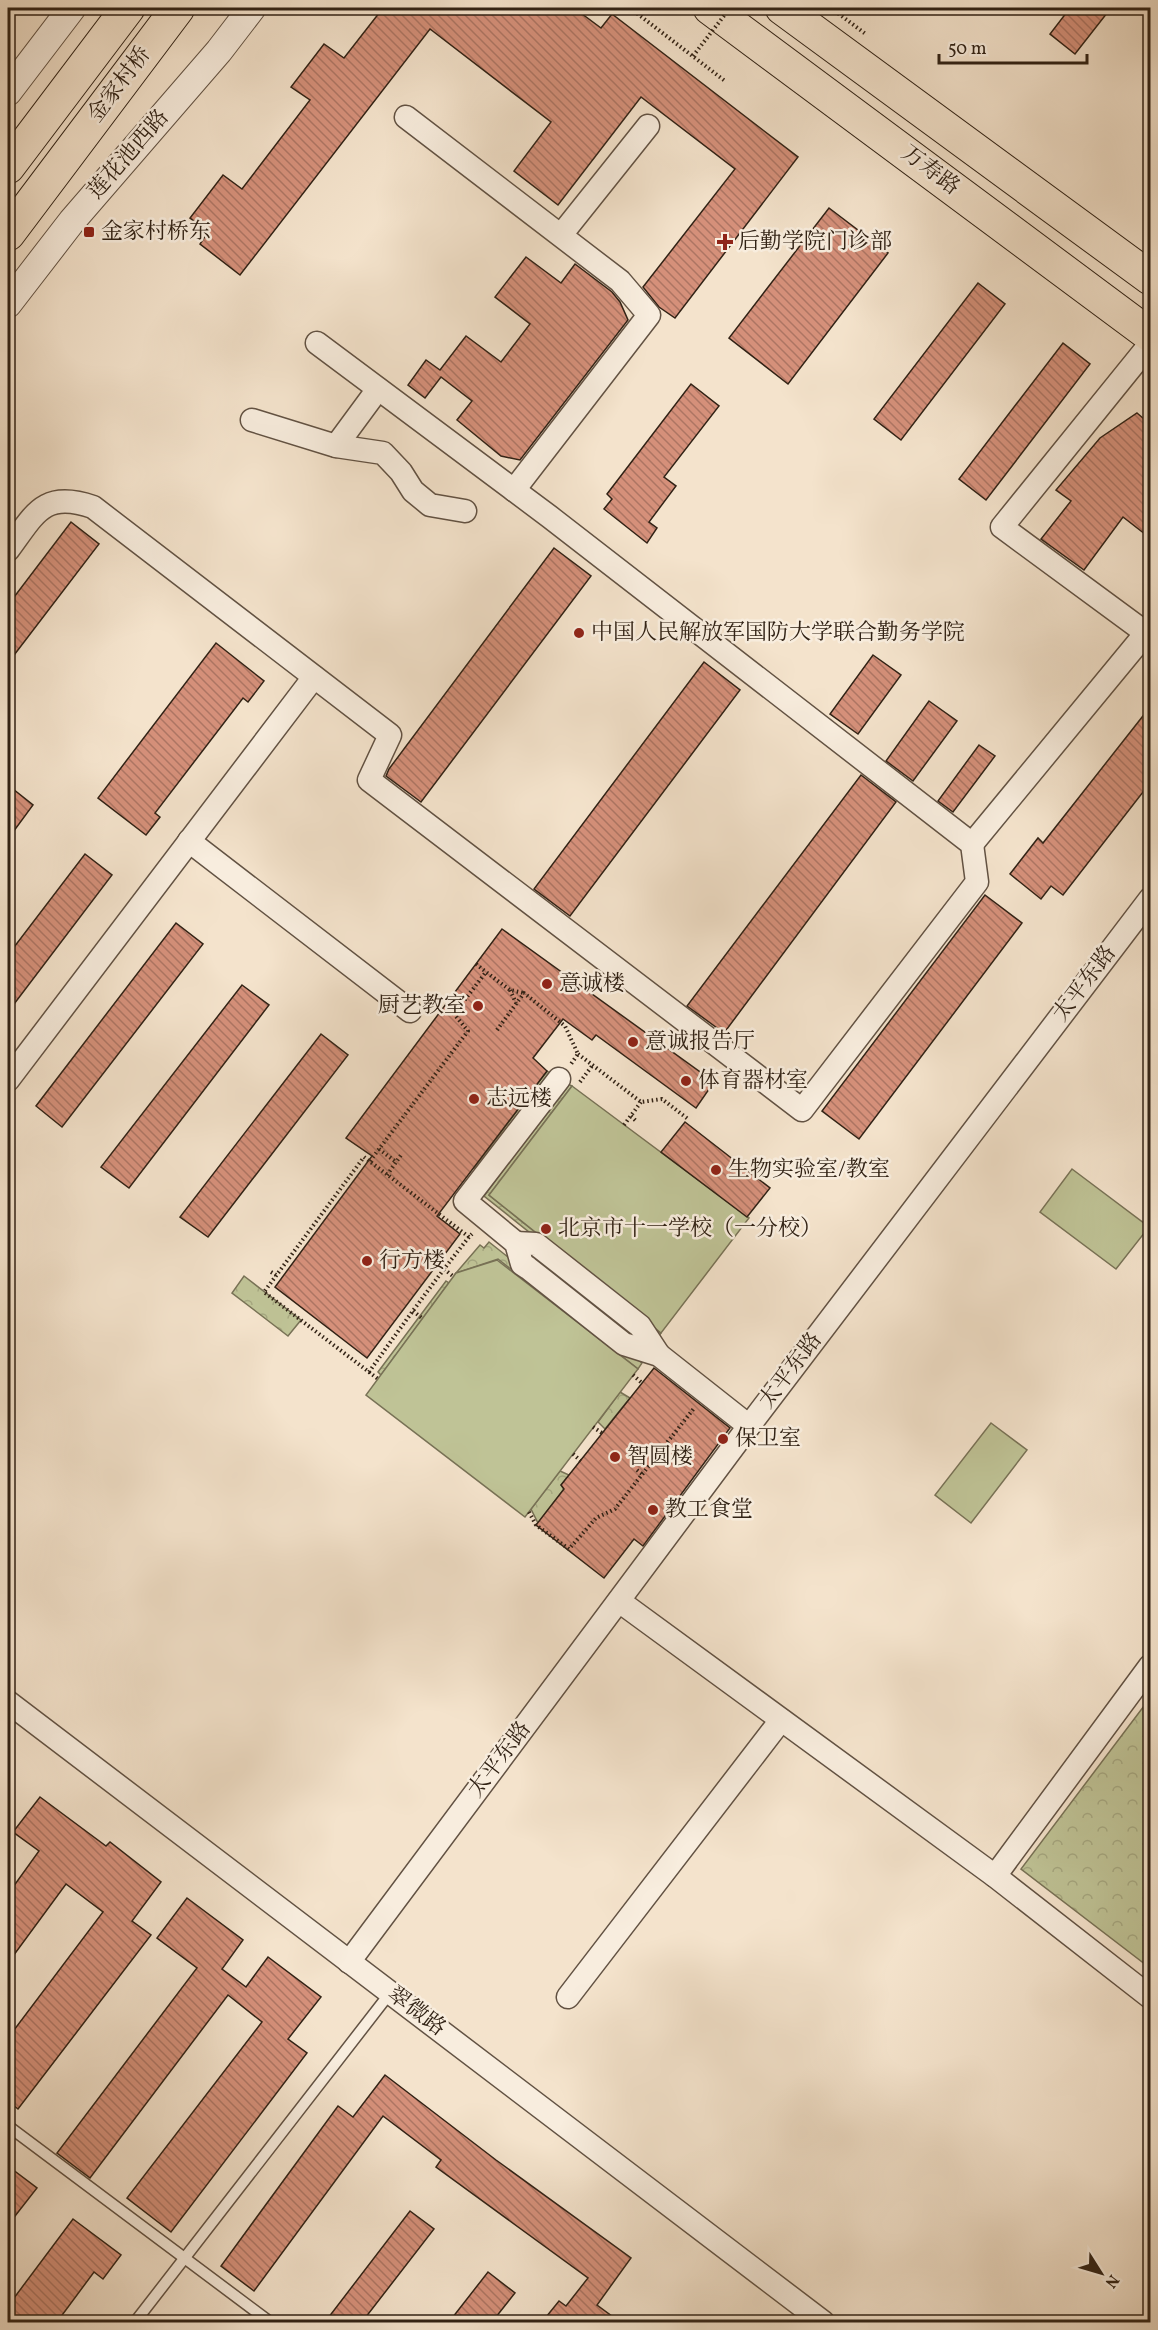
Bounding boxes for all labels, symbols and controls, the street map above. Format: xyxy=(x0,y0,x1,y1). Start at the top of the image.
scale bar xyxy=(939,27,1088,65)
text: 50 m xyxy=(948,37,987,62)
street label: 金家村桥 xyxy=(81,41,159,129)
street label: 莲花池西路 xyxy=(81,103,177,207)
street label: 万寿路 xyxy=(894,139,966,203)
place label: 金家村桥东 xyxy=(101,217,211,248)
marker: 金家村桥东 xyxy=(82,225,96,239)
place label: 后勤学院门诊部 xyxy=(738,227,892,258)
marker: 后勤学院门诊部 xyxy=(716,233,734,251)
place label: 中国人民解放军国防大学联合勤务学院 xyxy=(591,618,965,649)
marker: 中国人民解放军国防大学联合勤务学院 xyxy=(572,626,586,640)
street label: 太平东路 xyxy=(1046,940,1124,1028)
place label: 意诚楼 xyxy=(559,969,625,1000)
marker: 意诚楼 xyxy=(540,977,554,991)
place label: 厨艺教室 xyxy=(378,991,466,1022)
marker: 厨艺教室 xyxy=(471,999,485,1013)
place label: 意诚报告厅 xyxy=(645,1027,755,1058)
marker: 意诚报告厅 xyxy=(626,1035,640,1049)
place label: 体育器材室 xyxy=(698,1066,808,1097)
marker: 体育器材室 xyxy=(679,1074,693,1088)
place label: 志远楼 xyxy=(486,1084,552,1115)
marker: 志远楼 xyxy=(467,1092,481,1106)
place label: 生物实验室/教室 xyxy=(728,1155,890,1186)
marker: 生物实验室/教室 xyxy=(709,1163,723,1177)
place label: 北京市十一学校（一分校） xyxy=(558,1214,822,1245)
marker: 北京市十一学校（一分校） xyxy=(539,1222,553,1236)
place label: 行方楼 xyxy=(379,1246,445,1277)
marker: 行方楼 xyxy=(360,1254,374,1268)
street label: 太平东路 xyxy=(752,1327,830,1415)
place label: 保卫室 xyxy=(735,1424,801,1455)
marker: 保卫室 xyxy=(716,1432,730,1446)
place label: 智圆楼 xyxy=(627,1442,693,1473)
marker: 智圆楼 xyxy=(608,1450,622,1464)
place label: 教工食堂 xyxy=(665,1495,753,1526)
marker: 教工食堂 xyxy=(646,1503,660,1517)
street label: 太平东路 xyxy=(461,1716,539,1804)
street label: 翠微路 xyxy=(380,1980,452,2044)
north arrow xyxy=(1071,2243,1131,2303)
text: N xyxy=(1099,2270,1124,2292)

